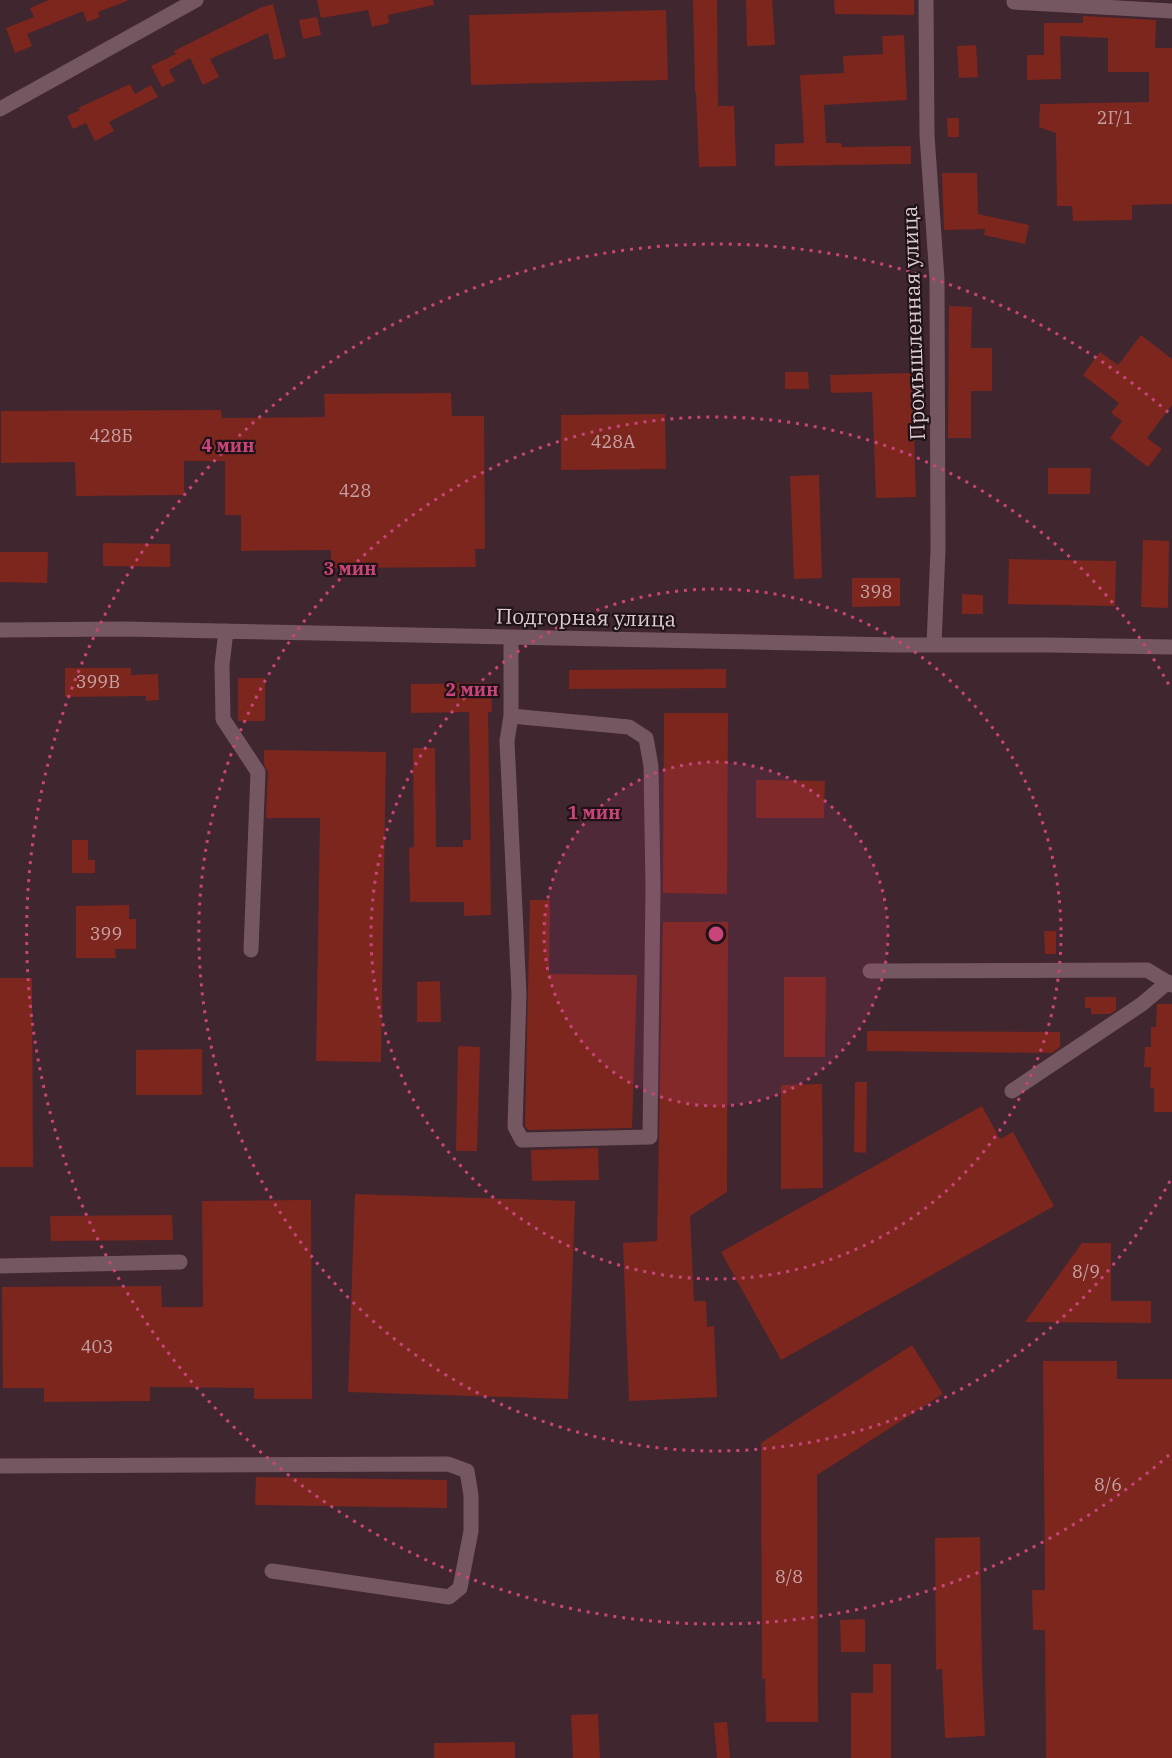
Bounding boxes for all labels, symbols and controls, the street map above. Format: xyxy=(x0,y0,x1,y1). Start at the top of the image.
house number: 2Г/1 xyxy=(1097,106,1133,129)
street label: Промышленная улица xyxy=(895,205,931,441)
house number: 428Б xyxy=(89,424,133,447)
house number: 428А xyxy=(591,430,636,453)
text: 4 мин xyxy=(202,434,254,457)
house number: 428 xyxy=(339,479,371,502)
text: 3 мин xyxy=(324,557,376,580)
house number: 398 xyxy=(860,580,892,603)
street label: Подгорная улица xyxy=(496,601,676,633)
house number: 399В xyxy=(76,670,120,693)
text: 2 мин xyxy=(446,678,498,701)
text: 1 мин xyxy=(568,801,620,824)
house number: 399 xyxy=(90,922,122,945)
centre of rings xyxy=(706,924,726,944)
house number: 8/9 xyxy=(1072,1260,1100,1283)
house number: 403 xyxy=(81,1335,113,1358)
house number: 8/6 xyxy=(1094,1473,1122,1496)
house number: 8/8 xyxy=(775,1565,803,1588)

